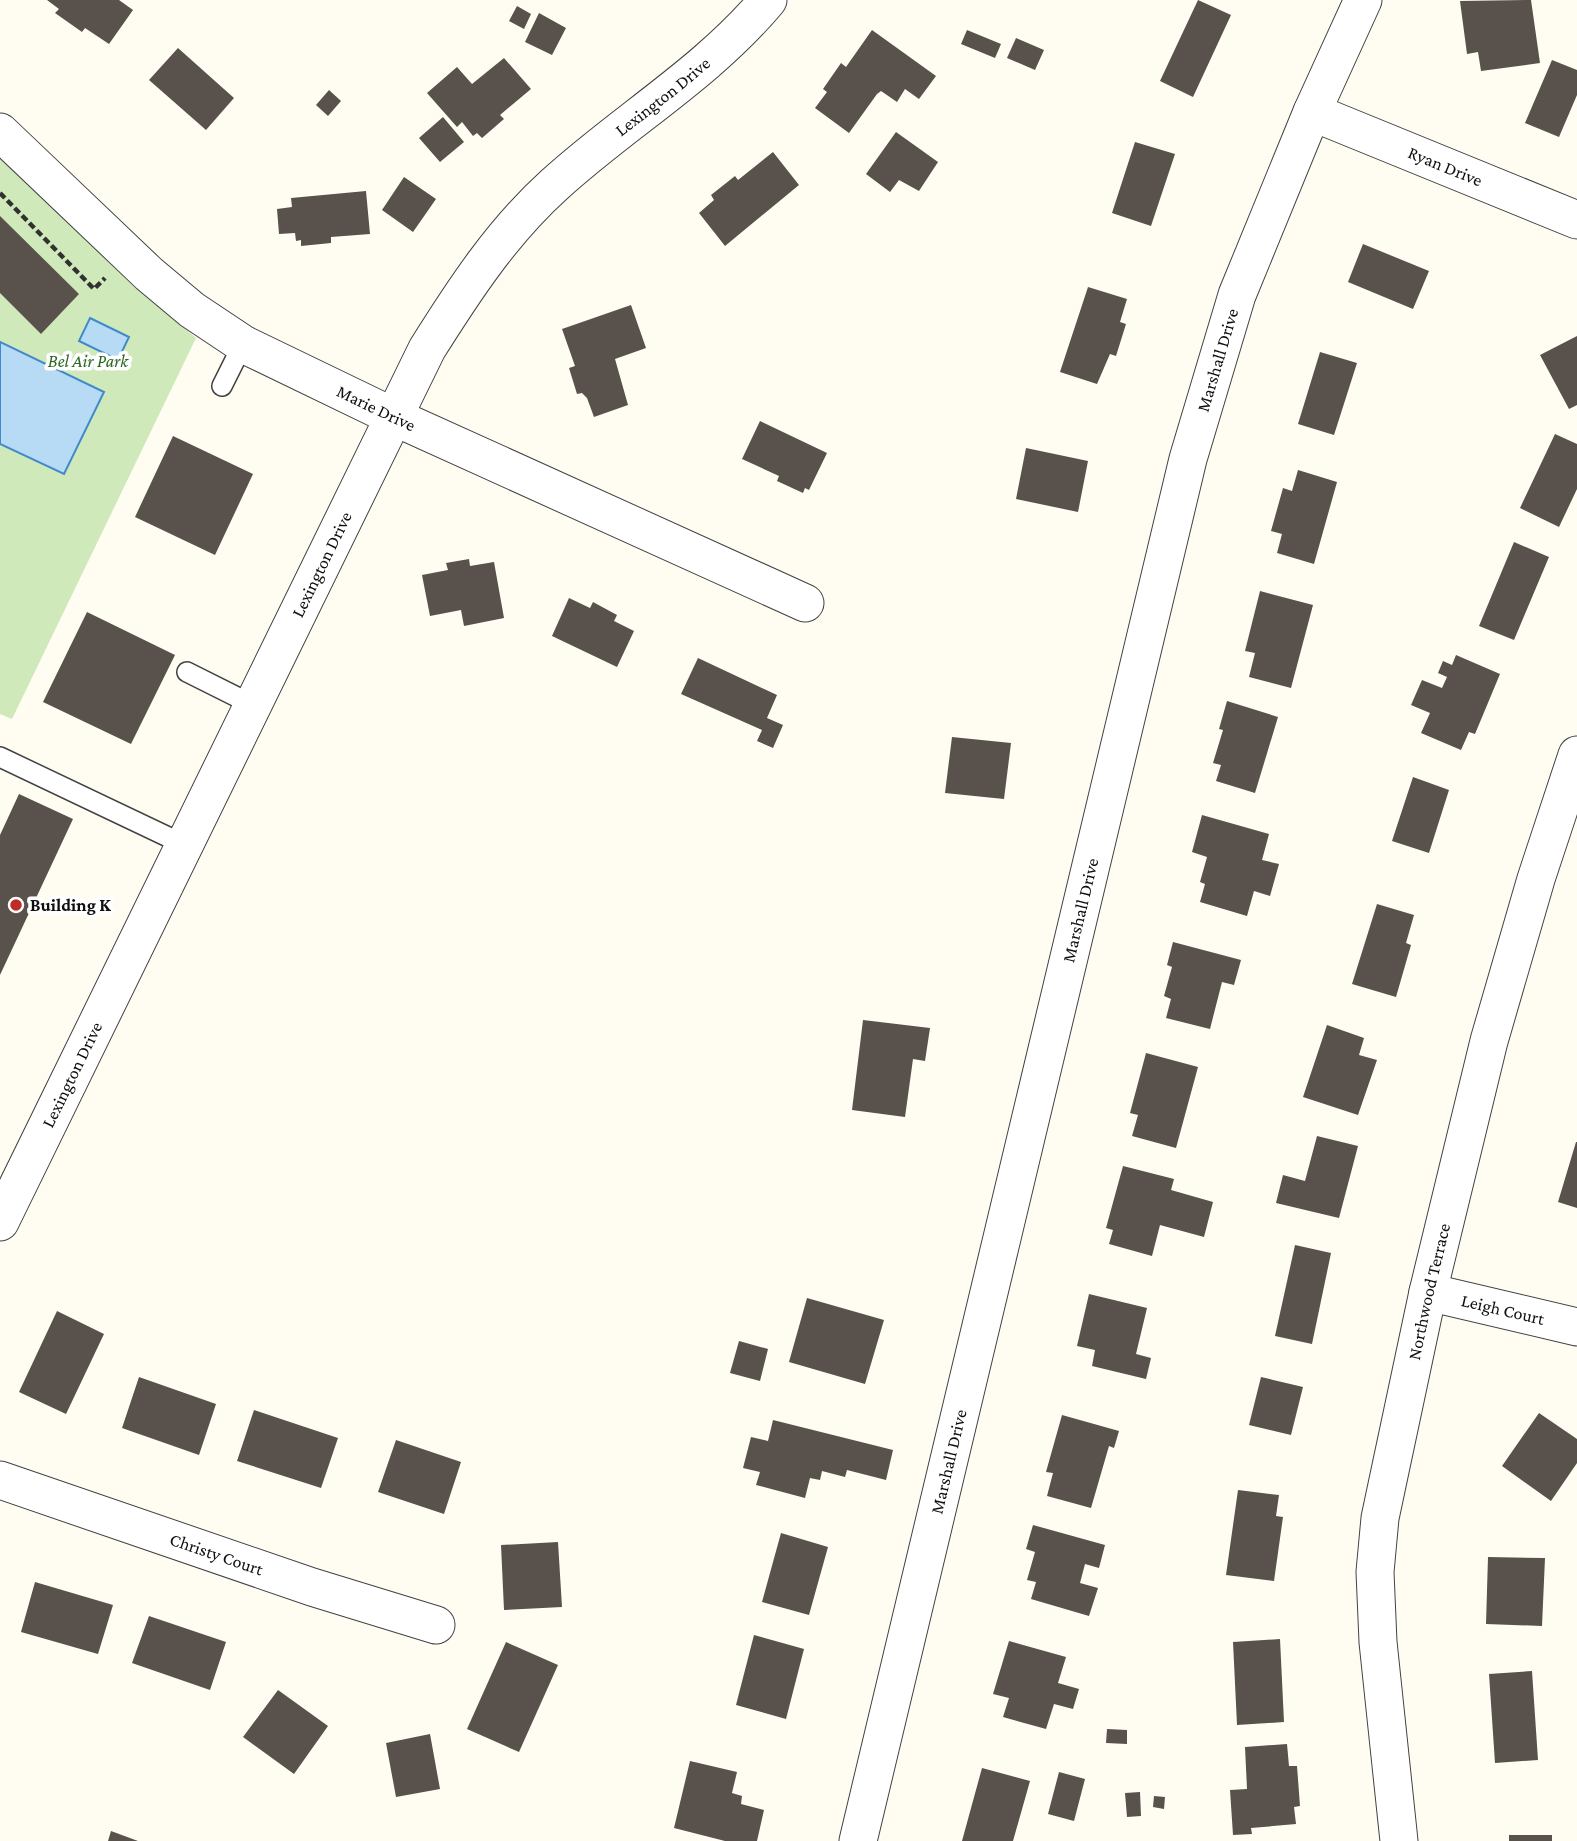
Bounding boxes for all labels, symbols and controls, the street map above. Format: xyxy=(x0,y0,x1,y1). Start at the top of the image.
street label: Lexington Drive xyxy=(611,53,714,140)
street label: Ryan Drive xyxy=(1405,142,1486,190)
street label: Marshall Drive xyxy=(1193,306,1242,414)
park label: Bel Air Park xyxy=(48,351,129,371)
street label: Marie Drive xyxy=(334,381,419,435)
street label: Lexington Drive xyxy=(287,508,356,621)
street label: Marshall Drive xyxy=(1058,856,1102,964)
place label: Building K xyxy=(30,895,111,915)
marker: Building K xyxy=(8,897,24,913)
street label: Lexington Drive xyxy=(38,1018,106,1131)
street label: Northwood Terrace xyxy=(1404,1221,1454,1362)
street label: Leigh Court xyxy=(1459,1290,1548,1329)
street label: Marshall Drive xyxy=(926,1407,971,1516)
street label: Christy Court xyxy=(167,1529,267,1580)

